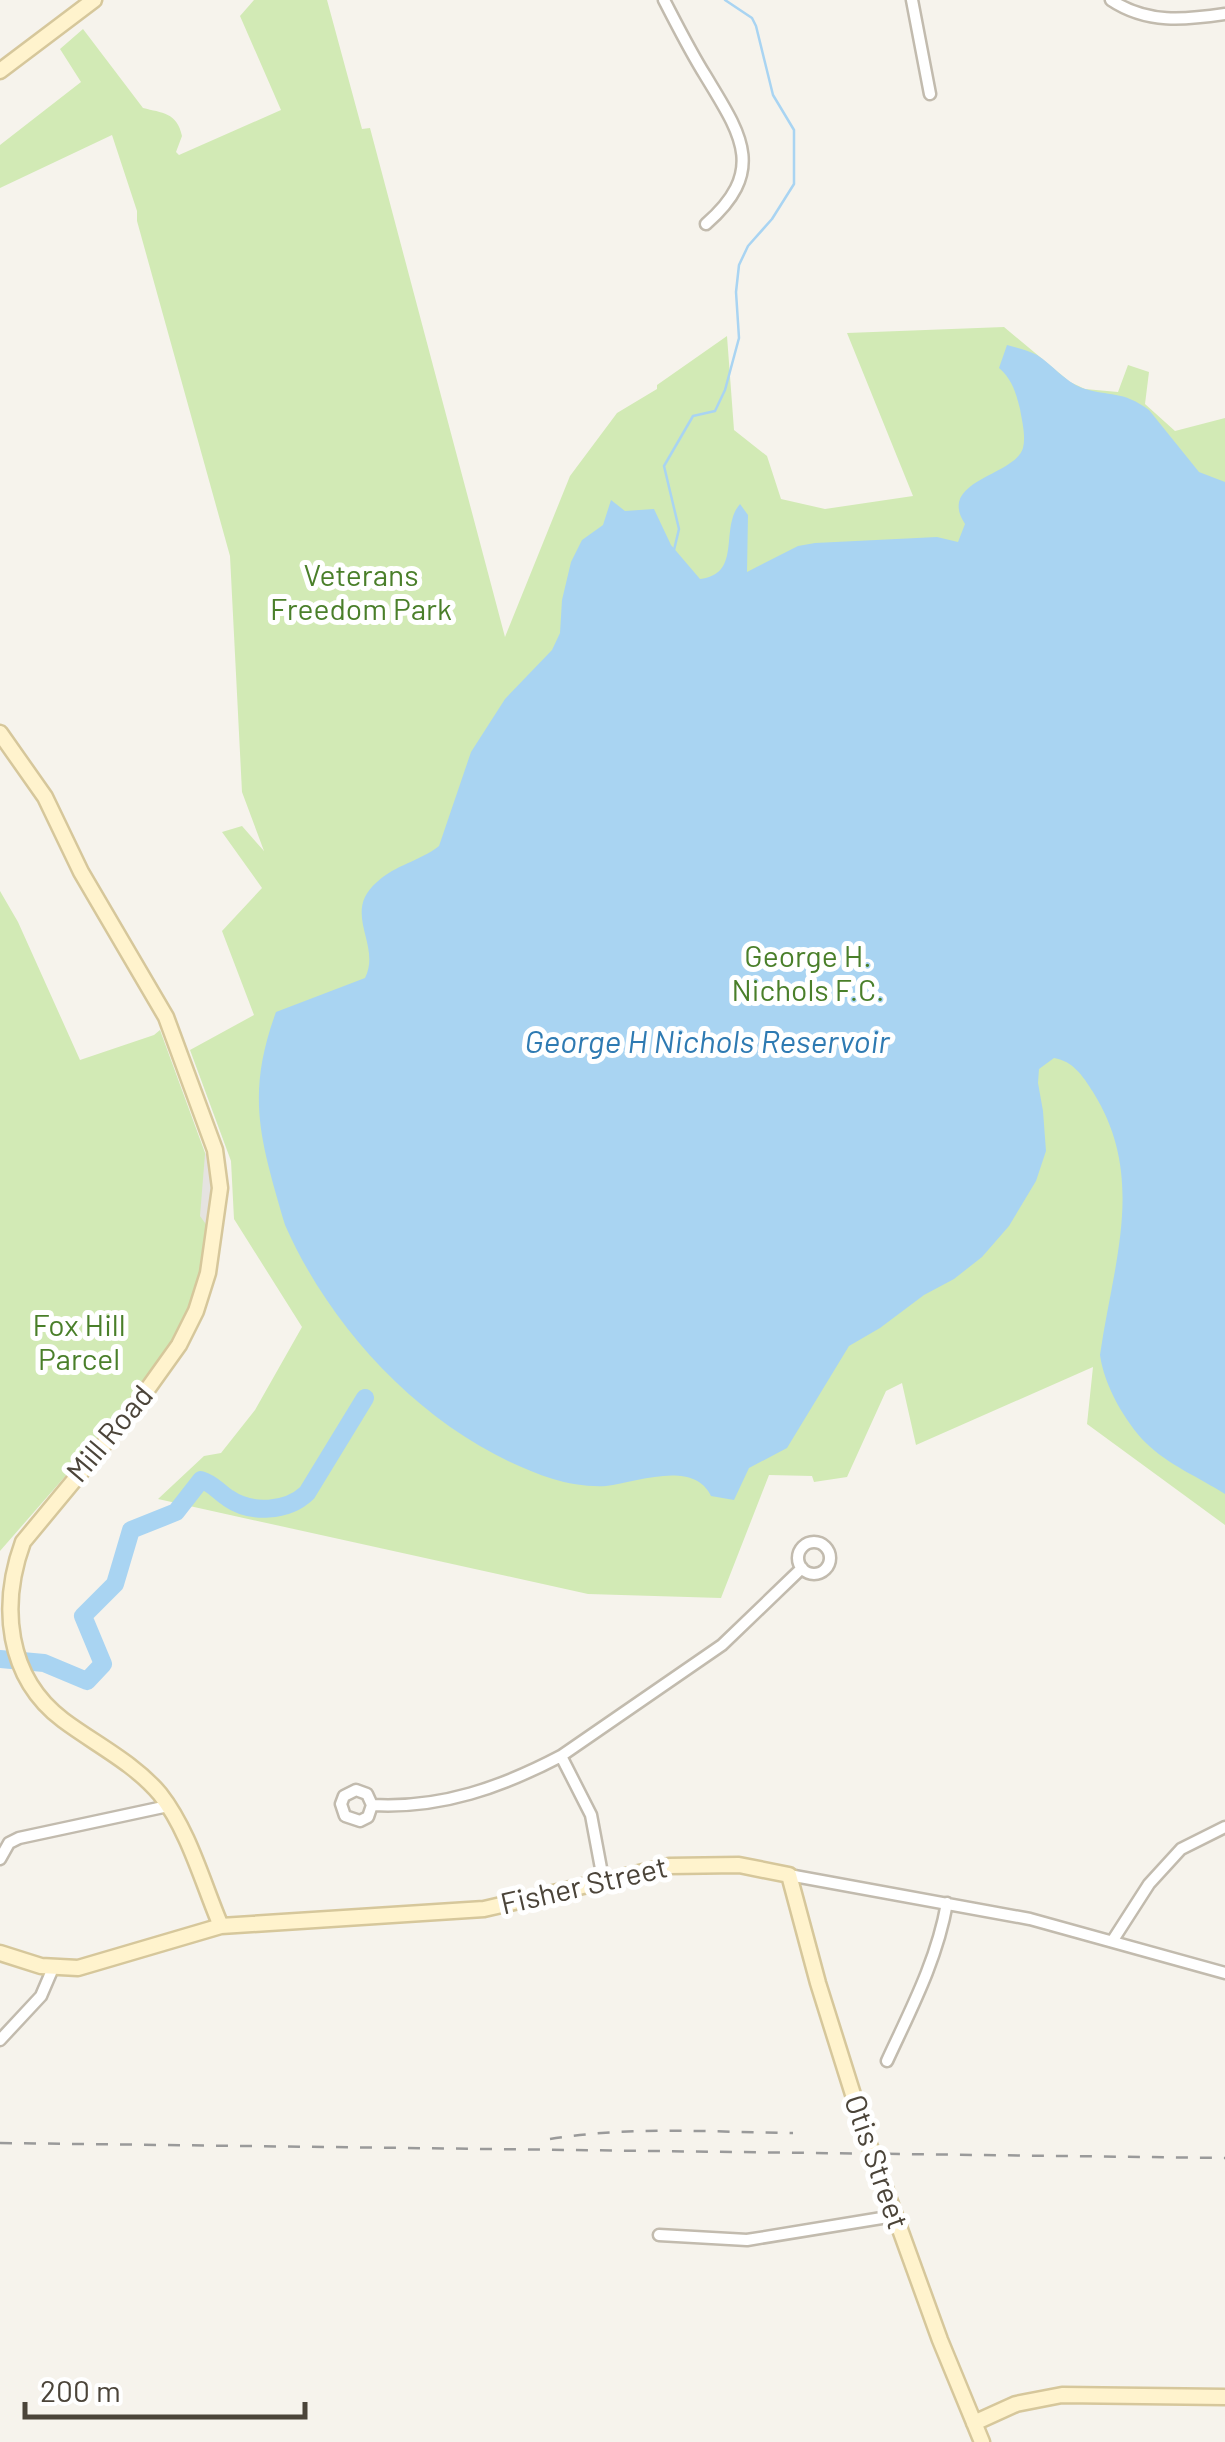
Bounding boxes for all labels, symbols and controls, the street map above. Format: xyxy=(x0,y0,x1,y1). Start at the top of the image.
park label: Veterans Freedom Park xyxy=(270,556,452,626)
park label: George H. Nichols F.C. xyxy=(732,937,884,1007)
water label: George H Nichols Reservoir xyxy=(524,1021,891,1059)
park label: Fox Hill Parcel xyxy=(32,1306,126,1376)
street label: Mill Road xyxy=(58,1377,159,1488)
street label: Fisher Street xyxy=(497,1847,670,1921)
street label: Otis Street xyxy=(838,2090,918,2233)
scale bar xyxy=(25,2357,305,2419)
text: 200 m xyxy=(40,2372,121,2408)

